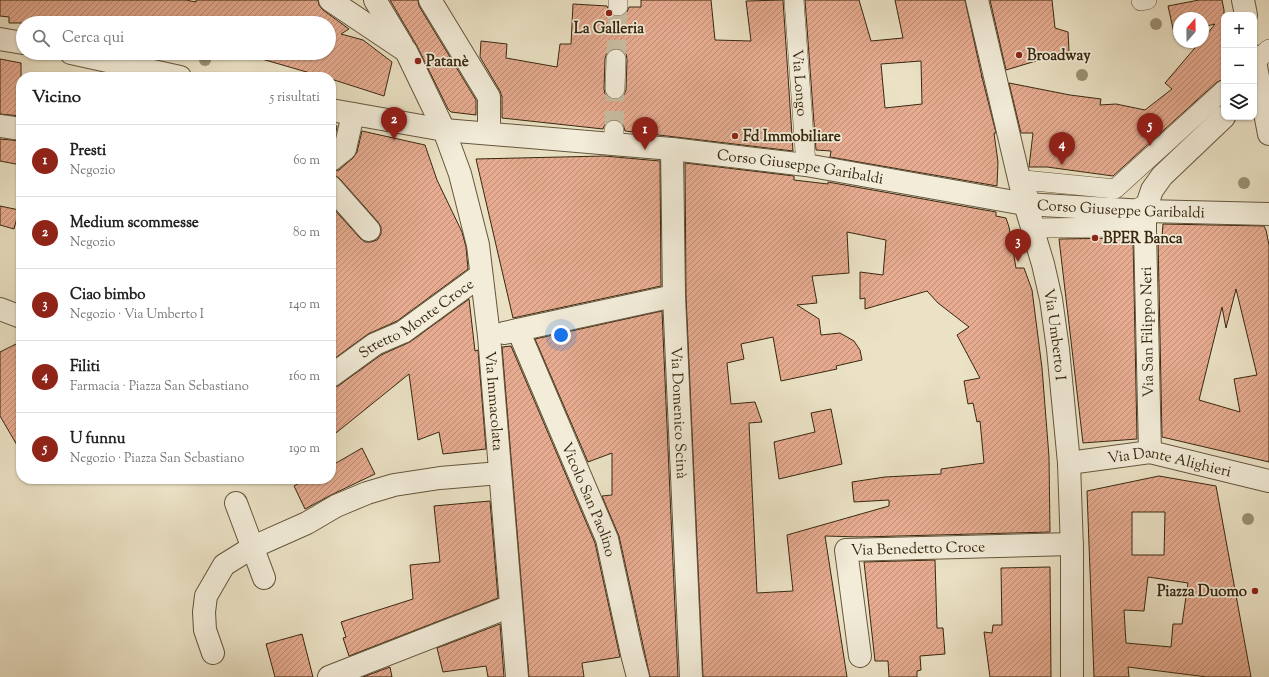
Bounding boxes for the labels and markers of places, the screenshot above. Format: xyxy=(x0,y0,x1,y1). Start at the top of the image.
marker: La Galleria xyxy=(604,8,614,18)
place label: La Galleria xyxy=(574,19,644,40)
place label: Broadway xyxy=(1027,46,1091,67)
marker: Broadway xyxy=(1014,50,1024,60)
place label: Patanè xyxy=(426,52,469,73)
marker: Patanè xyxy=(413,56,423,66)
pin: 2 xyxy=(381,107,407,140)
pin: 5 xyxy=(1137,113,1163,146)
pin: 1 xyxy=(632,117,658,150)
place label: Fd Immobiliare xyxy=(743,127,841,148)
marker: Fd Immobiliare xyxy=(730,131,740,141)
pin: 4 xyxy=(1049,132,1075,165)
pin: 3 xyxy=(1005,229,1031,262)
place label: BPER Banca xyxy=(1103,229,1183,250)
marker: BPER Banca xyxy=(1090,233,1100,243)
place label: Piazza Duomo xyxy=(1157,582,1247,603)
marker: Piazza Duomo xyxy=(1250,586,1260,596)

